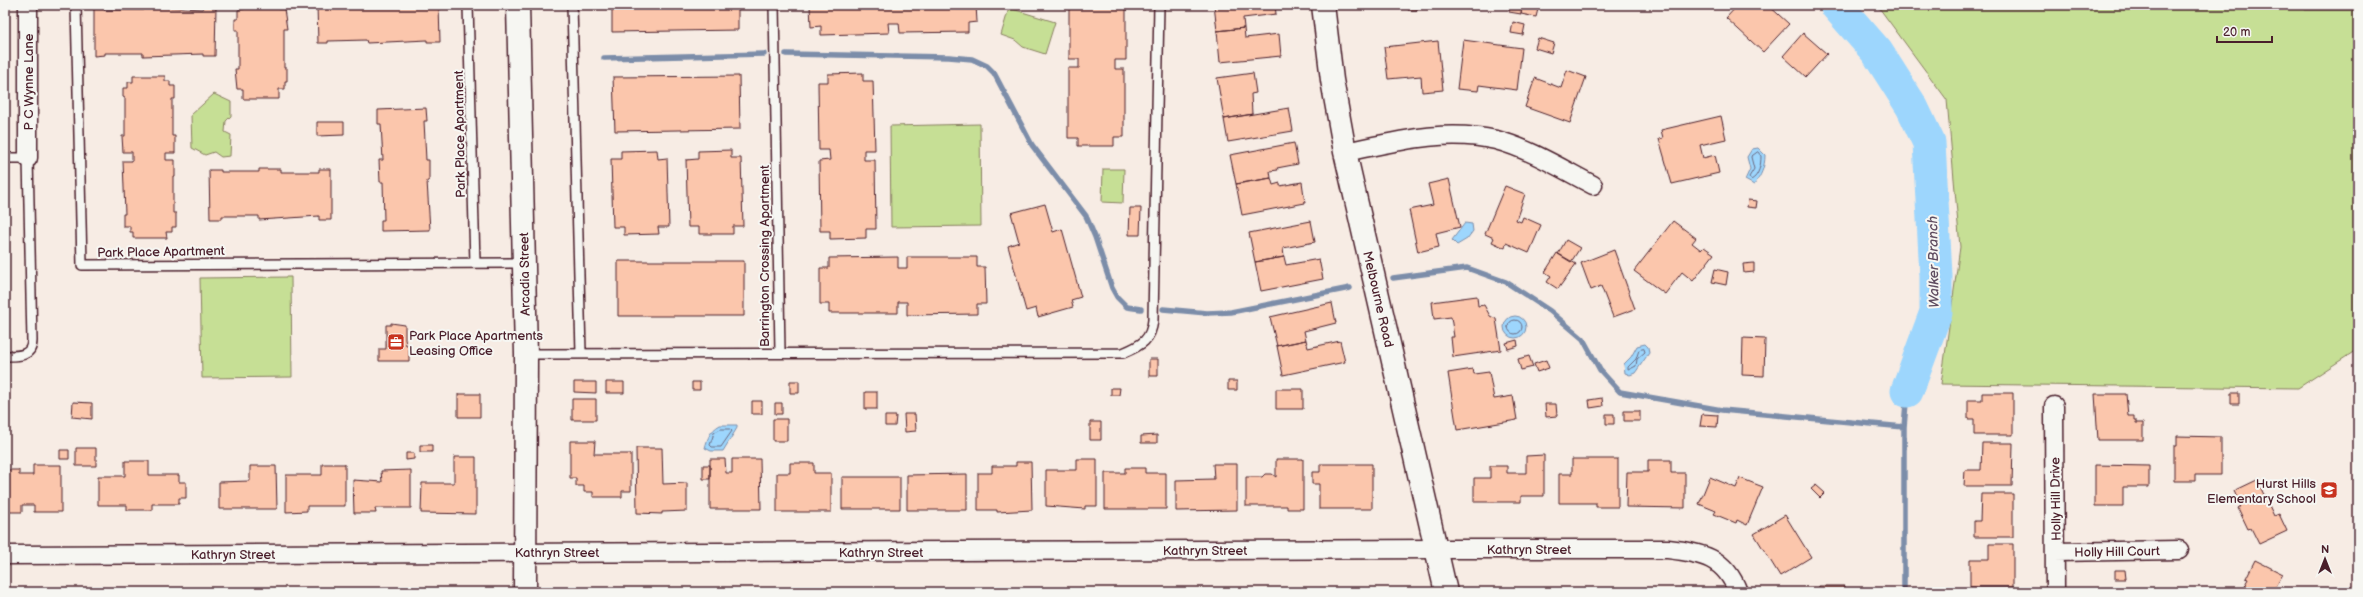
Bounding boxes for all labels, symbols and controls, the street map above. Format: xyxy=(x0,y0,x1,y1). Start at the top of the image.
scale bar xyxy=(2217,18,2272,44)
text: 20 m xyxy=(2223,25,2250,40)
street label: P C Wynne Lane xyxy=(21,33,37,130)
street label: Park Place Apartment xyxy=(451,70,469,198)
street label: Barrington Crossing Apartment xyxy=(757,165,773,347)
water label: Walker Branch xyxy=(1924,215,1943,308)
street label: Arcadia Street xyxy=(516,232,534,316)
street label: Park Place Apartment xyxy=(97,243,225,261)
street label: Melbourne Road xyxy=(1359,250,1397,349)
place label: Park Place Apartments Leasing Office xyxy=(409,328,543,359)
office icon: Park Place Apartments Leasing Office xyxy=(386,332,406,352)
street label: Holly Hill Drive xyxy=(2047,457,2065,541)
place label: Hurst Hills Elementary School xyxy=(2207,476,2317,507)
school or university icon: Hurst Hills Elementary School xyxy=(2319,480,2339,500)
north arrow xyxy=(2305,539,2345,579)
street label: Kathryn Street xyxy=(1487,542,1571,558)
street label: Kathryn Street xyxy=(1163,543,1247,559)
street label: Holly Hill Court xyxy=(2074,543,2160,561)
text: N xyxy=(2321,543,2329,556)
street label: Kathryn Street xyxy=(515,545,599,561)
street label: Kathryn Street xyxy=(839,545,923,561)
street label: Kathryn Street xyxy=(191,547,275,563)

